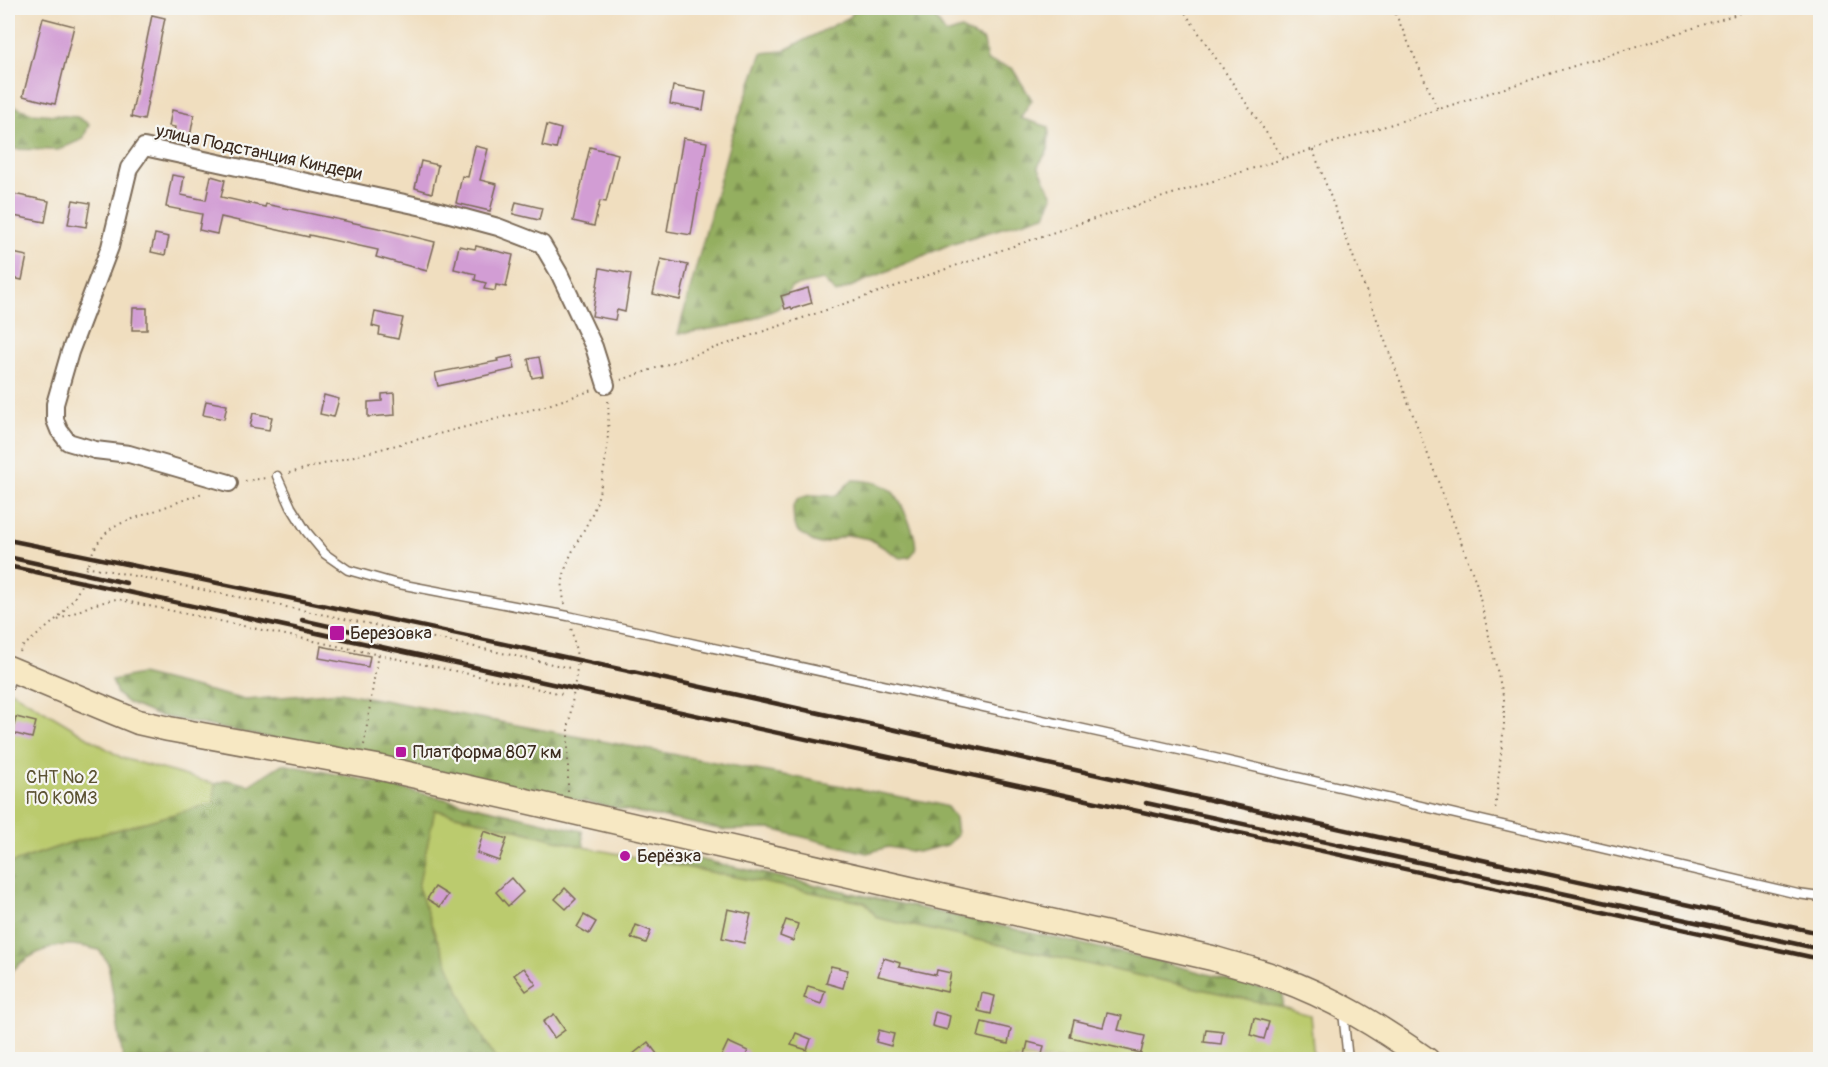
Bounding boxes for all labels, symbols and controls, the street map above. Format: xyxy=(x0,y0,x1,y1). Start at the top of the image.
street label: улица Подстанция Киндери xyxy=(153,119,364,186)
place label: Березовка xyxy=(350,622,432,645)
marker: Березовка xyxy=(328,624,346,642)
place label: Платформа 807 км xyxy=(413,741,562,764)
marker: Платформа 807 км xyxy=(394,745,408,759)
park label: СНТ № 2 ПО КОМЗ xyxy=(26,766,98,810)
place label: Берёзка xyxy=(637,845,701,868)
marker: Берёзка xyxy=(618,849,632,863)

